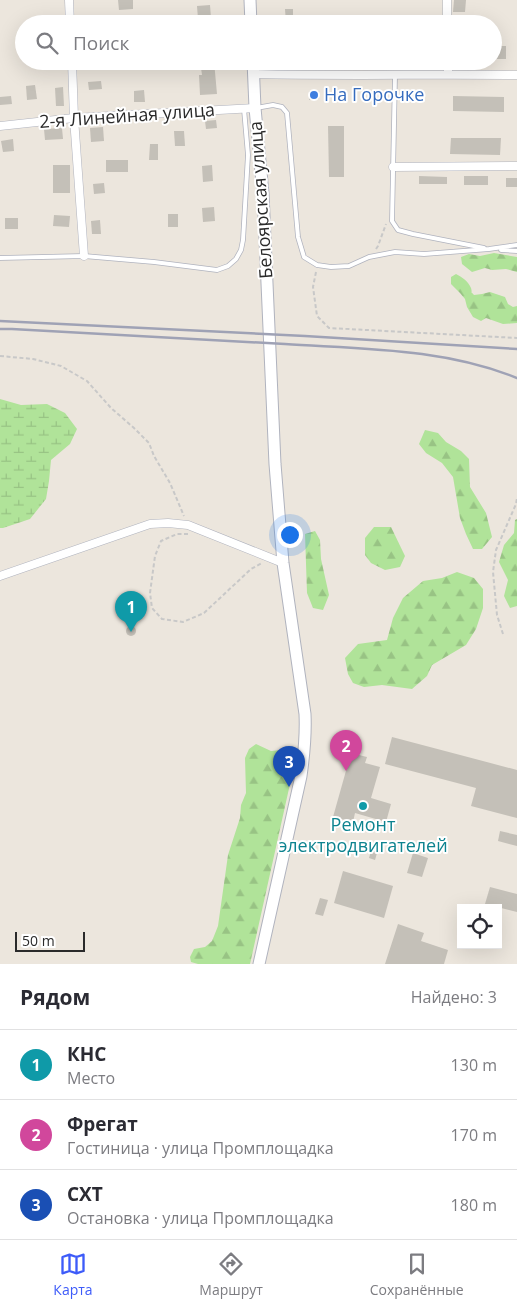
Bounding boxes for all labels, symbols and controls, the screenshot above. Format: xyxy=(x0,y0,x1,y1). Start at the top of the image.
search box xyxy=(15,15,502,70)
icon: search xyxy=(33,29,61,57)
text: Поиск xyxy=(73,30,129,56)
place label: На Горочке xyxy=(324,82,424,106)
marker: На Горочке xyxy=(308,89,320,101)
street label: 2-я Линейная улица xyxy=(38,97,215,133)
street label: Белоярская улица xyxy=(243,121,277,280)
your location xyxy=(277,522,303,548)
pin: 1 xyxy=(115,591,147,632)
pin: 2 xyxy=(330,730,362,771)
pin: 3 xyxy=(273,746,305,787)
marker: Ремонт электродвигателей xyxy=(357,800,369,812)
place label: Ремонт электродвигателей xyxy=(278,812,448,857)
map controls xyxy=(457,904,502,949)
button: locate xyxy=(457,904,502,949)
scale bar xyxy=(15,929,85,952)
text: 50 m xyxy=(22,931,55,950)
text: Рядом xyxy=(20,983,90,1011)
text: Найдено: 3 xyxy=(411,986,497,1008)
text: КНС xyxy=(67,1041,106,1067)
text: 1 xyxy=(31,1054,41,1076)
text: 130 m xyxy=(451,1054,497,1076)
text: Место xyxy=(67,1067,115,1089)
text: Фрегат xyxy=(67,1111,138,1137)
text: 2 xyxy=(31,1124,41,1146)
text: 170 m xyxy=(451,1124,497,1146)
text: Гостиница · улица Промплощадка xyxy=(67,1137,334,1159)
text: СХТ xyxy=(67,1181,103,1207)
text: 3 xyxy=(31,1194,41,1216)
text: 180 m xyxy=(451,1194,497,1216)
text: Остановка · улица Промплощадка xyxy=(67,1207,334,1229)
tab: Карта xyxy=(53,1250,93,1299)
tab: Маршрут xyxy=(199,1250,263,1299)
tab: Сохранённые xyxy=(370,1250,464,1299)

